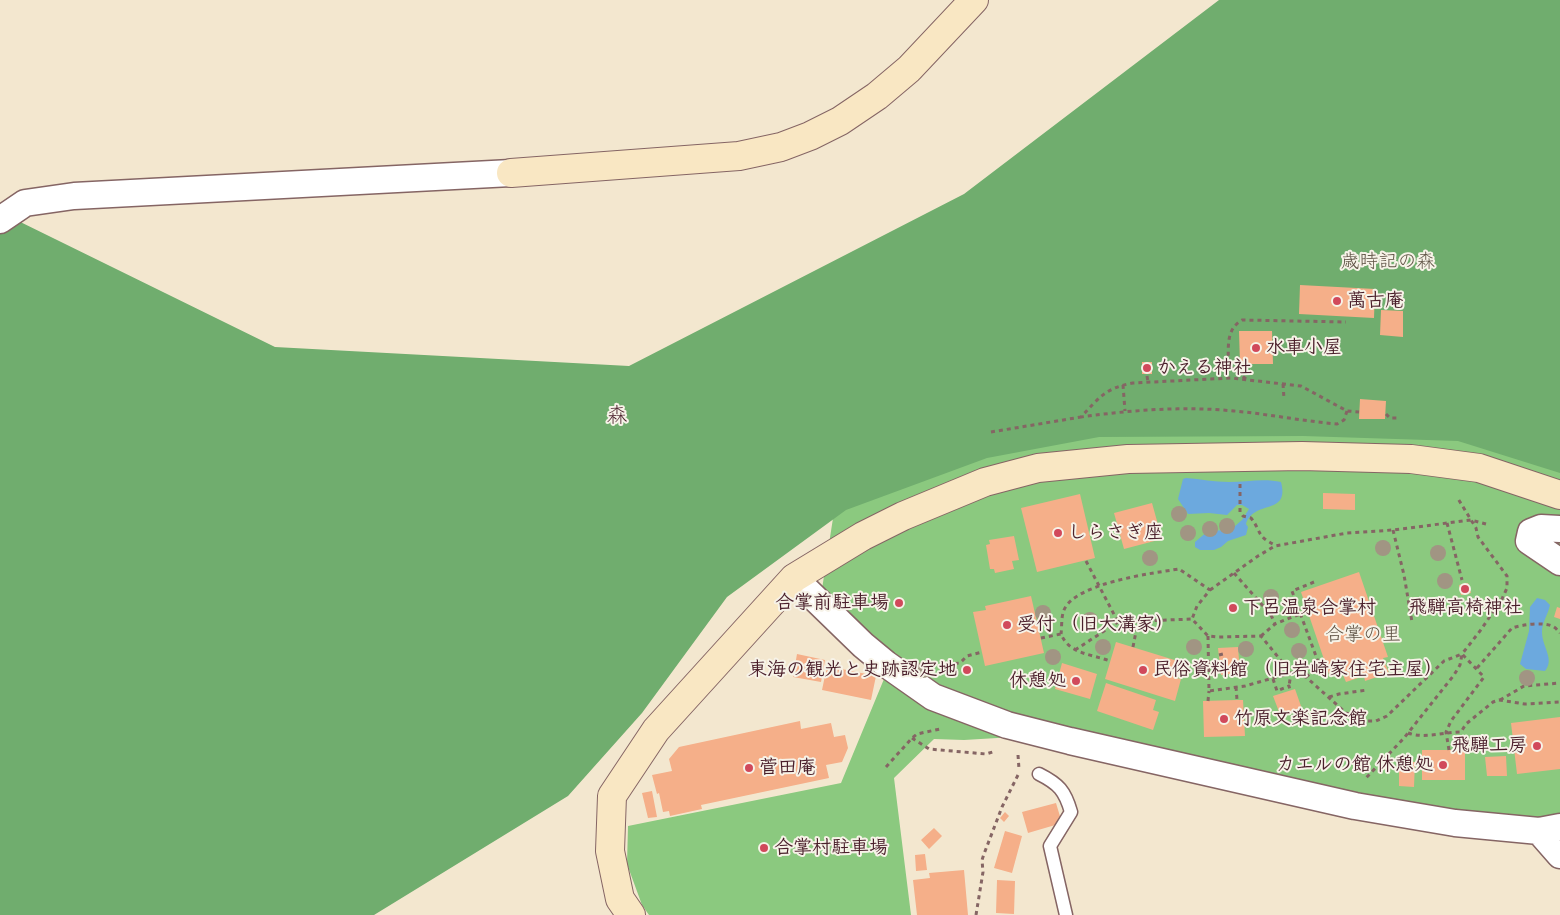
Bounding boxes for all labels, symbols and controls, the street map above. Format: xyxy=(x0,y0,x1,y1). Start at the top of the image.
park label: 歳時記の森 xyxy=(1341,251,1435,273)
place label: 萬古庵 xyxy=(1347,290,1404,312)
marker: 萬古庵 xyxy=(1331,295,1343,307)
place label: 水車小屋 xyxy=(1266,337,1342,359)
marker: 水車小屋 xyxy=(1250,342,1262,354)
place label: かえる神社 xyxy=(1157,357,1252,379)
marker: かえる神社 xyxy=(1141,362,1153,374)
district label: 森 xyxy=(607,404,627,430)
place label: しらさぎ座 xyxy=(1068,522,1163,544)
marker: しらさぎ座 xyxy=(1052,527,1064,539)
marker: 飛騨高椅神社 xyxy=(1459,583,1471,595)
place label: 合掌前駐車場 xyxy=(775,592,889,614)
marker: 合掌前駐車場 xyxy=(893,597,905,609)
place label: 下呂温泉合掌村 xyxy=(1243,597,1376,619)
place label: 飛騨高椅神社 xyxy=(1408,597,1522,619)
marker: 下呂温泉合掌村 xyxy=(1227,602,1239,614)
place label: 受付 （旧大溝家） xyxy=(1017,614,1174,636)
marker: 受付 （旧大溝家） xyxy=(1001,619,1013,631)
park label: 合掌の里 xyxy=(1325,624,1401,646)
place label: 東海の観光と史跡認定地 xyxy=(748,659,957,681)
place label: 民俗資料館 （旧岩崎家住宅主屋） xyxy=(1153,659,1443,681)
marker: 東海の観光と史跡認定地 xyxy=(961,664,973,676)
marker: 民俗資料館 （旧岩崎家住宅主屋） xyxy=(1137,664,1149,676)
place label: 休憩処 xyxy=(1009,670,1066,692)
marker: 休憩処 xyxy=(1070,675,1082,687)
place label: 竹原文楽記念館 xyxy=(1234,708,1367,730)
marker: 竹原文楽記念館 xyxy=(1218,713,1230,725)
place label: 飛騨工房 xyxy=(1451,735,1527,757)
marker: 飛騨工房 xyxy=(1531,740,1543,752)
place label: カエルの館 休憩処 xyxy=(1276,754,1433,776)
place label: 菅田庵 xyxy=(759,757,816,779)
marker: カエルの館 休憩処 xyxy=(1437,759,1449,771)
marker: 菅田庵 xyxy=(743,762,755,774)
place label: 合掌村駐車場 xyxy=(774,837,888,859)
marker: 合掌村駐車場 xyxy=(758,842,770,854)

